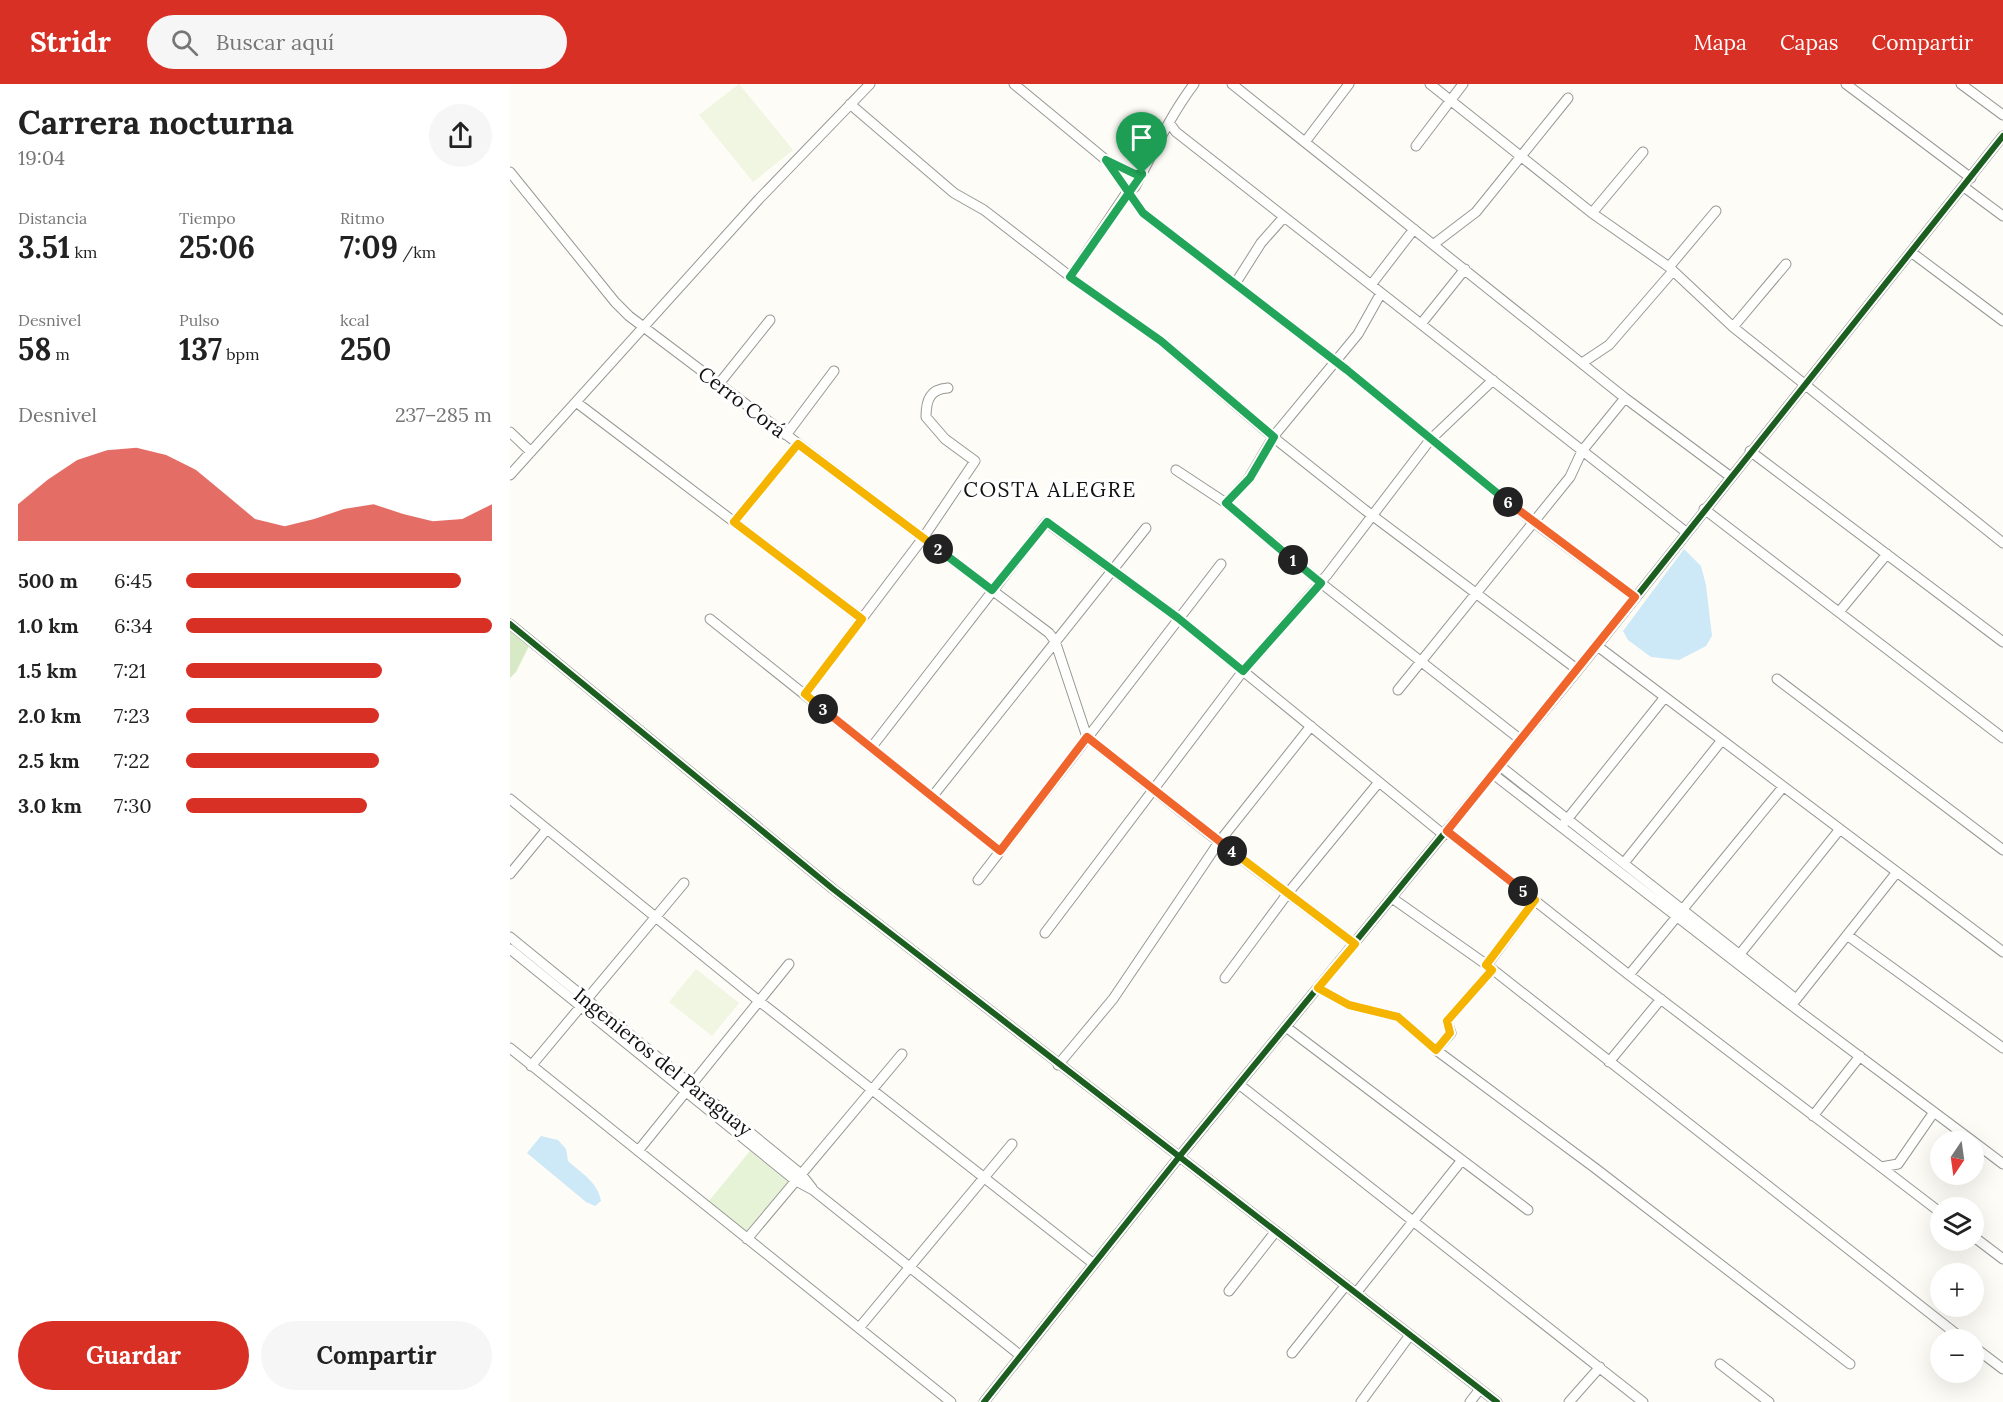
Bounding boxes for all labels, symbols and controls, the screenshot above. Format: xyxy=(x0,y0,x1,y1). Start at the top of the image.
search box xyxy=(147,15,567,69)
text: Stridr xyxy=(30,24,111,60)
icon: search xyxy=(168,26,201,59)
text: Buscar aquí xyxy=(216,28,334,56)
text: Mapa xyxy=(1693,29,1747,56)
text: Capas xyxy=(1780,29,1839,56)
text: Compartir xyxy=(1872,29,1973,56)
text: Carrera nocturna xyxy=(18,101,294,143)
button: share xyxy=(429,104,492,167)
pin xyxy=(1116,112,1167,174)
icon: arrive xyxy=(1125,121,1158,154)
text: 19:04 xyxy=(18,145,65,170)
text: Distancia xyxy=(18,208,87,228)
text: Tiempo xyxy=(179,208,236,228)
text: Ritmo xyxy=(340,208,385,228)
text: 3.51 xyxy=(18,228,70,266)
text: 25:06 xyxy=(179,228,255,266)
text: 7:09 xyxy=(340,228,398,266)
text: km xyxy=(70,242,97,262)
text: /km xyxy=(398,242,436,262)
text: Desnivel xyxy=(18,310,81,330)
text: Pulso xyxy=(179,310,219,330)
text: kcal xyxy=(340,310,370,330)
text: 58 xyxy=(18,330,51,368)
text: 137 xyxy=(179,330,222,368)
text: 250 xyxy=(340,330,391,368)
text: m xyxy=(51,344,70,364)
text: bpm xyxy=(222,344,259,364)
street label: Cerro Corá xyxy=(693,360,791,443)
text: Desnivel xyxy=(18,402,97,427)
text: 237–285 m xyxy=(395,402,492,427)
district label: COSTA ALEGRE xyxy=(963,476,1137,503)
pin: 6 xyxy=(1493,487,1523,517)
text: 6 xyxy=(1503,492,1513,512)
pin: 2 xyxy=(923,534,953,564)
text: 2 xyxy=(934,539,942,559)
pin: 1 xyxy=(1278,545,1308,575)
text: 1 xyxy=(1290,550,1296,570)
text: 500 m xyxy=(18,568,78,593)
text: 6:45 xyxy=(114,568,152,593)
text: 1.0 km xyxy=(18,613,79,638)
text: 6:34 xyxy=(114,613,153,638)
text: 1.5 km xyxy=(18,658,77,683)
text: 7:21 xyxy=(114,658,146,683)
pin: 3 xyxy=(808,694,838,724)
text: 3 xyxy=(819,699,827,719)
text: 2.0 km xyxy=(18,703,81,728)
text: 7:23 xyxy=(114,703,150,728)
text: 2.5 km xyxy=(18,748,80,773)
text: 7:22 xyxy=(114,748,150,773)
text: 3.0 km xyxy=(18,793,82,818)
text: 7:30 xyxy=(114,793,152,818)
pin: 4 xyxy=(1217,836,1247,866)
text: 4 xyxy=(1228,841,1236,861)
pin: 5 xyxy=(1508,876,1538,906)
text: 5 xyxy=(1519,881,1527,901)
street label: Ingenieros del Paraguay xyxy=(569,982,758,1142)
north arrow xyxy=(1930,1131,1984,1185)
map controls xyxy=(1930,1131,1984,1383)
button: layers xyxy=(1930,1197,1984,1251)
button: + xyxy=(1930,1263,1984,1317)
button: Guardar xyxy=(18,1321,249,1390)
button: Compartir xyxy=(261,1321,492,1390)
button: − xyxy=(1930,1329,1984,1383)

